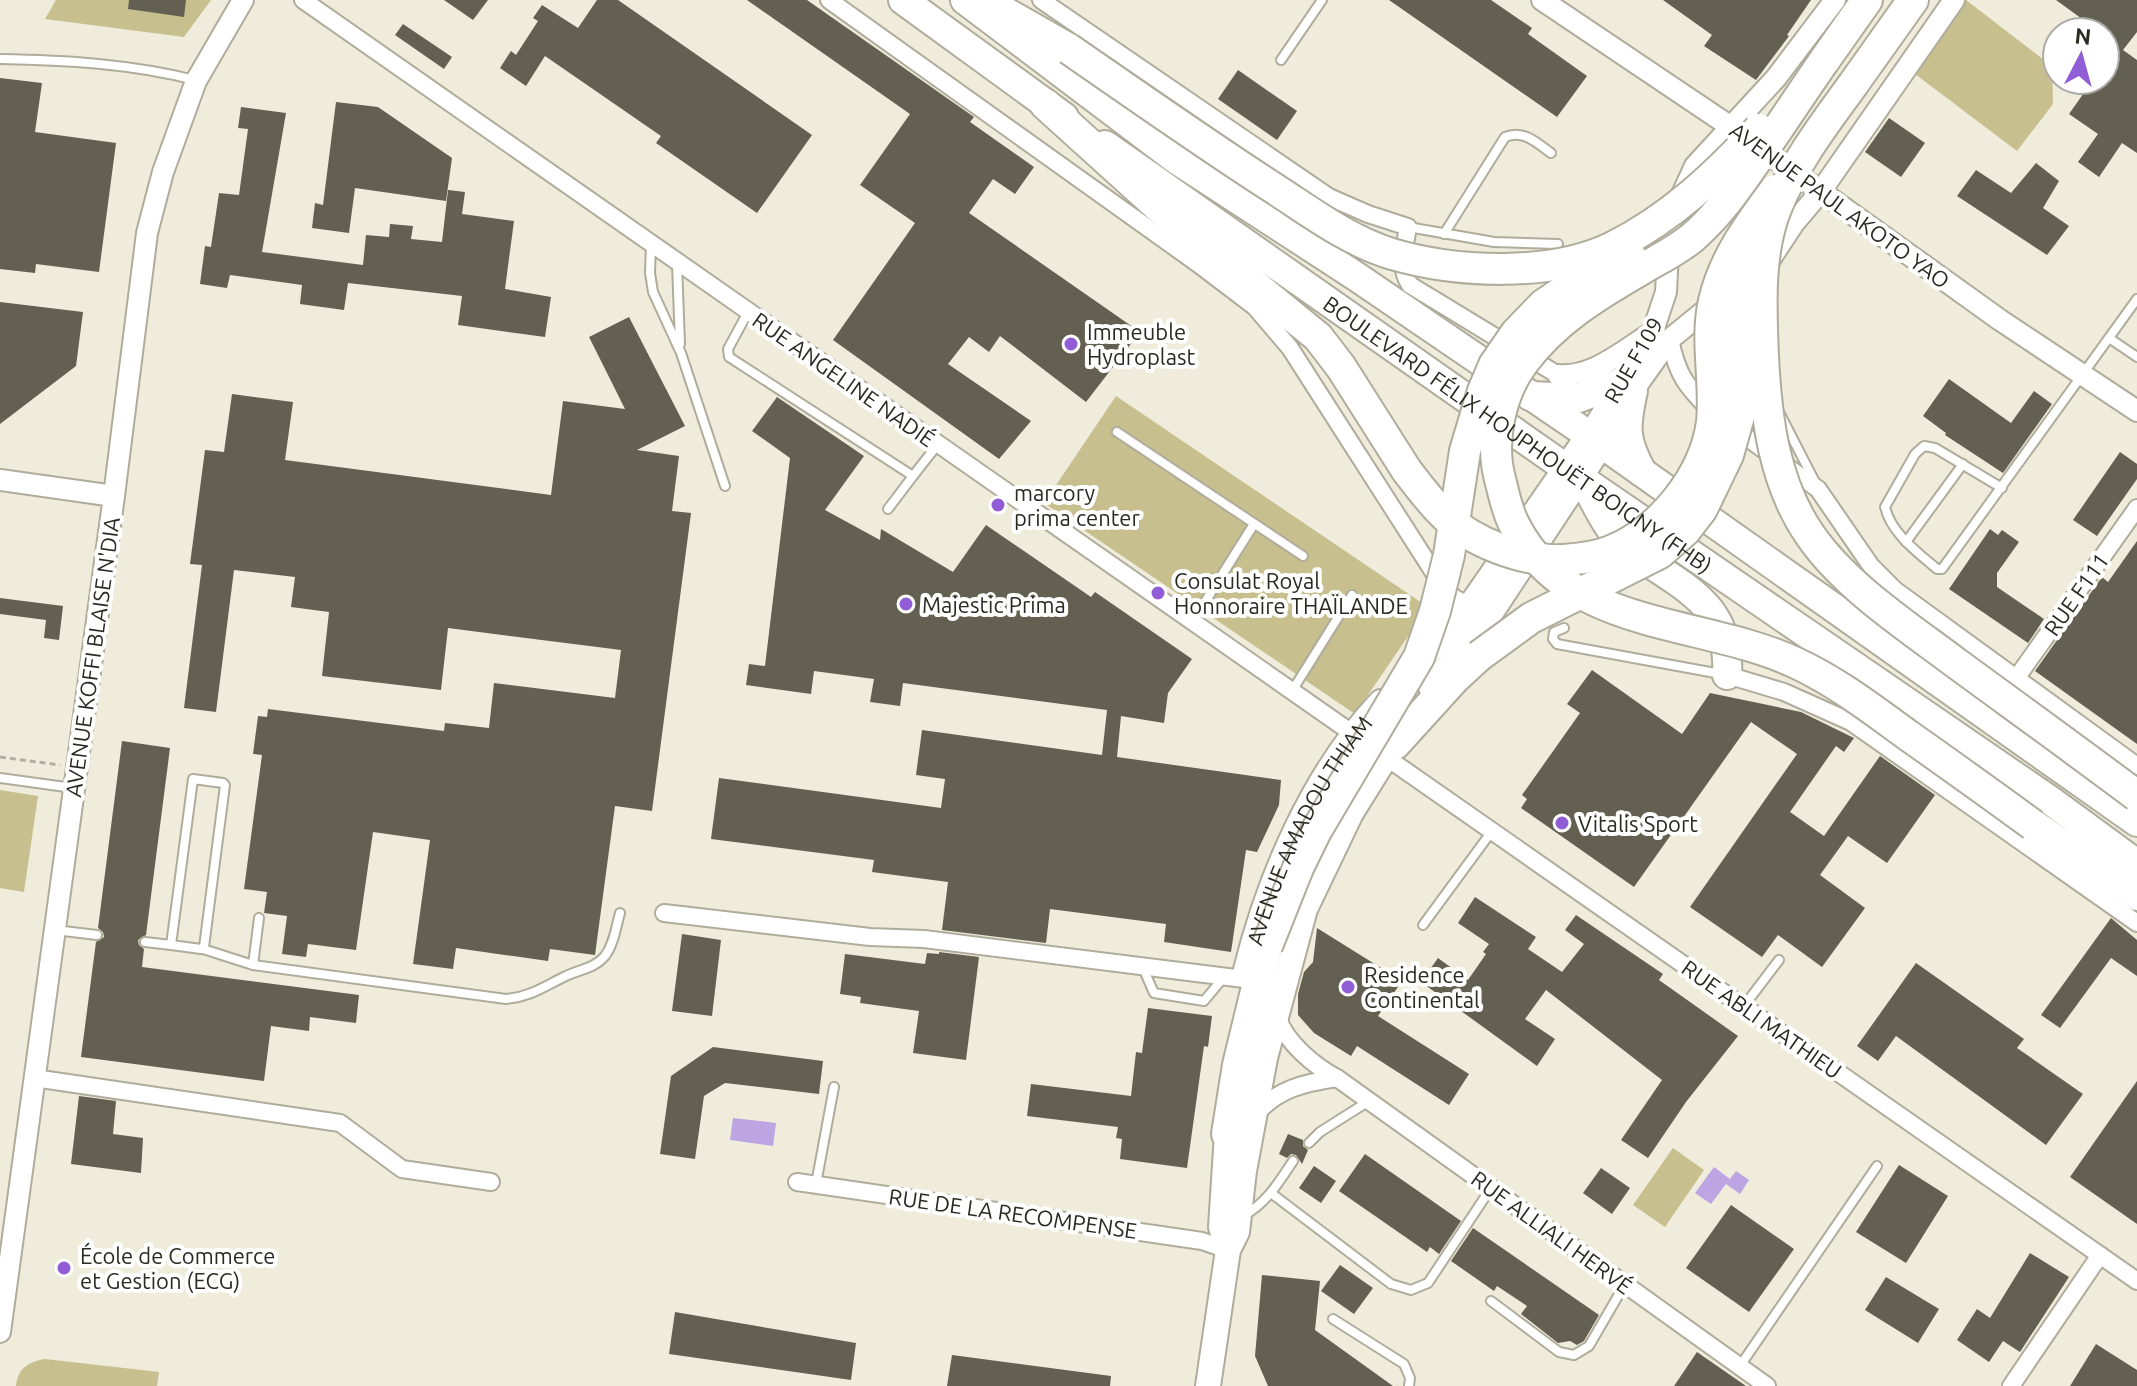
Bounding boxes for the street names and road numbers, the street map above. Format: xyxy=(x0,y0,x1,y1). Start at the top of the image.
street label: AVENUE PAUL AKOTO YAO xyxy=(1725,117,1955,293)
street label: BOULEVARD FÉLIX HOUPHOUËT BOIGNY (FHB) xyxy=(1319,290,1717,578)
street label: RUE ANGELINE NADIÉ xyxy=(748,306,940,451)
street label: RUE F109 xyxy=(1598,313,1668,407)
street label: AVENUE KOFFI BLAISE N'DIA xyxy=(60,515,124,799)
street label: RUE F111 xyxy=(2039,548,2113,640)
street label: AVENUE AMADOU THIAM xyxy=(1241,710,1376,948)
street label: RUE ABLI MATHIEU xyxy=(1677,955,1847,1083)
street label: RUE ALLIALI HERVÉ xyxy=(1467,1165,1638,1299)
street label: RUE DE LA RECOMPENSE xyxy=(887,1183,1139,1243)

